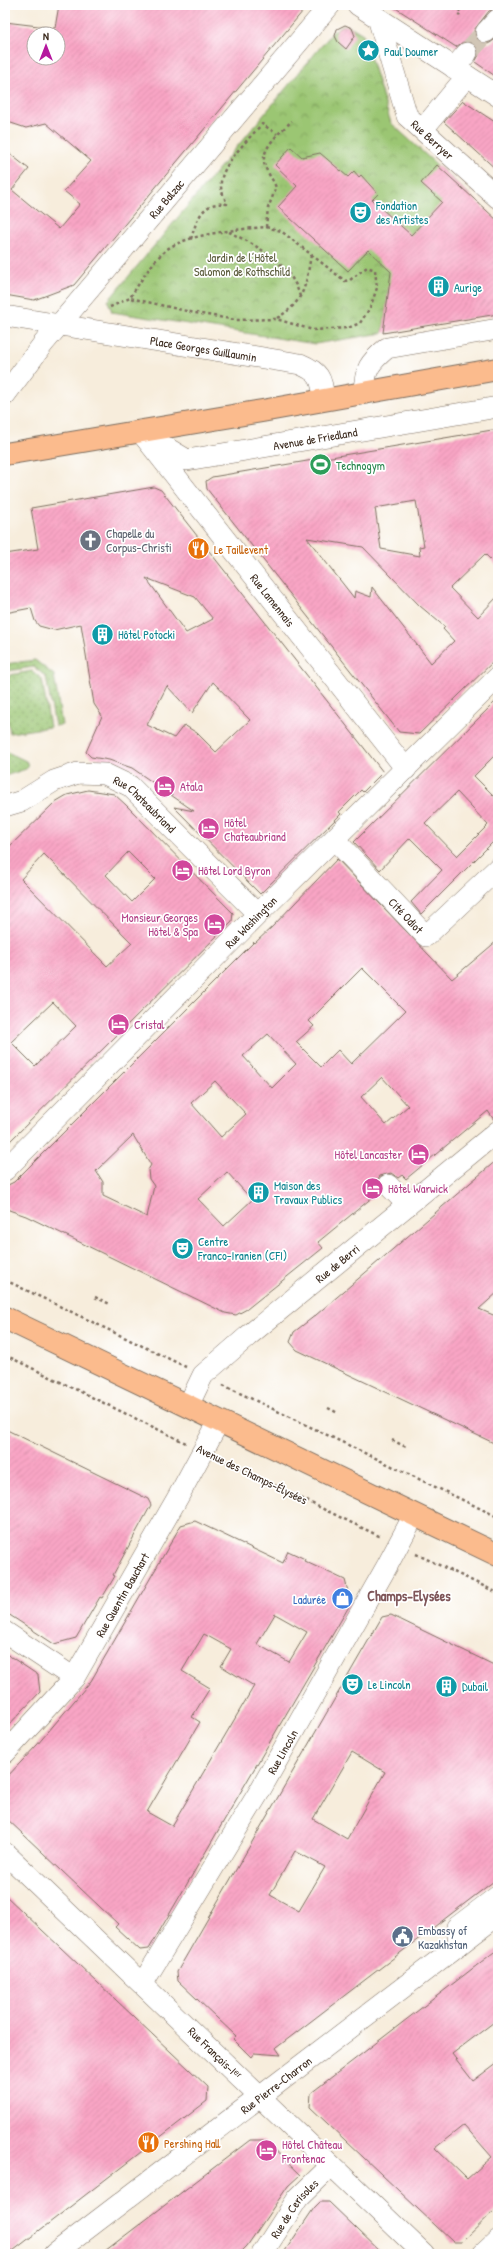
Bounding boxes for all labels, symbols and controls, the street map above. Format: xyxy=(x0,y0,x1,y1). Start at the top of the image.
north arrow xyxy=(26,26,66,66)
text: N xyxy=(43,29,49,43)
place icon: Paul Doumer xyxy=(355,38,381,64)
place label: Paul Doumer xyxy=(384,43,439,60)
street label: Rue Berryer xyxy=(408,115,458,163)
street label: Rue Balzac xyxy=(145,175,188,222)
place label: Fondation des Artistes xyxy=(375,197,429,228)
theatre icon: Fondation des Artistes xyxy=(347,199,373,225)
park label: Jardin de l’Hôtel Salomon de Rothschild xyxy=(194,249,290,280)
building icon: Aurige xyxy=(425,274,451,300)
place label: Aurige xyxy=(454,279,482,296)
street label: Place Georges Guillaumin xyxy=(149,331,258,365)
street label: Avenue de Friedland xyxy=(272,423,359,454)
sports icon: Technogym xyxy=(307,452,333,478)
place label: Technogym xyxy=(336,457,385,474)
place label: Chapelle du Corpus-Christi xyxy=(106,525,172,556)
church icon: Chapelle du Corpus-Christi xyxy=(78,527,104,553)
restaurant icon: Le Taillevent xyxy=(185,536,211,562)
place label: Le Taillevent xyxy=(214,541,269,558)
street label: Rue Lamennais xyxy=(247,570,299,630)
building icon: Hôtel Potocki xyxy=(89,621,115,647)
place label: Hôtel Potocki xyxy=(118,626,175,643)
street label: Rue Chateaubriand xyxy=(111,771,180,836)
hotel icon: Atala xyxy=(152,773,178,799)
place label: Atala xyxy=(180,778,203,795)
place label: Hôtel Chateaubriand xyxy=(224,814,286,845)
hotel icon: Hôtel Chateaubriand xyxy=(196,816,222,842)
hotel icon: Hôtel Lord Byron xyxy=(169,857,195,883)
place label: Hôtel Lord Byron xyxy=(198,862,271,879)
street label: Rue Washington xyxy=(221,892,280,952)
street label: Cité Odiot xyxy=(385,893,428,938)
place label: Monsieur Georges Hôtel & Spa xyxy=(122,909,198,940)
hotel icon: Monsieur Georges Hôtel & Spa xyxy=(201,911,227,937)
hotel icon: Cristal xyxy=(106,1011,132,1037)
place label: Cristal xyxy=(134,1016,165,1033)
hotel icon: Hôtel Lancaster xyxy=(405,1141,431,1167)
place label: Hôtel Lancaster xyxy=(335,1146,402,1163)
hotel icon: Hôtel Warwick xyxy=(359,1175,385,1201)
place label: Maison des Travaux Publics xyxy=(274,1177,342,1208)
building icon: Maison des Travaux Publics xyxy=(246,1179,272,1205)
place label: Hôtel Warwick xyxy=(388,1180,448,1197)
place label: Centre Franco-Iranien (CFI) xyxy=(197,1233,287,1264)
theatre icon: Centre Franco-Iranien (CFI) xyxy=(169,1235,195,1261)
street label: Rue de Berri xyxy=(311,1240,363,1286)
street label: Avenue des Champs-Élysées xyxy=(194,1440,311,1508)
street label: Rue Quentin Bauchart xyxy=(91,1549,153,1640)
shop icon: Ladurée xyxy=(329,1586,355,1612)
district label: Champs-Elysées xyxy=(367,1586,451,1607)
place label: Ladurée xyxy=(293,1591,326,1608)
theatre icon: Le Lincoln xyxy=(339,1671,365,1697)
building icon: Dubail xyxy=(433,1673,459,1699)
place label: Le Lincoln xyxy=(368,1676,411,1693)
place label: Dubail xyxy=(462,1678,489,1695)
street label: Rue Lincoln xyxy=(263,1726,301,1777)
place label: Embassy of Kazakhstan xyxy=(418,1922,468,1953)
public building icon: Embassy of Kazakhstan xyxy=(390,1924,416,1950)
street label: Rue François-Iᵉʳ xyxy=(184,2023,246,2083)
street label: Rue Pierre-Charron xyxy=(236,2052,315,2117)
restaurant icon: Pershing Hall xyxy=(135,2130,161,2156)
place label: Pershing Hall xyxy=(164,2135,221,2152)
place label: Hôtel Château Frontenac xyxy=(281,2136,342,2167)
hotel icon: Hôtel Château Frontenac xyxy=(254,2138,280,2164)
street label: Rue de Cerisoles xyxy=(266,2174,322,2241)

